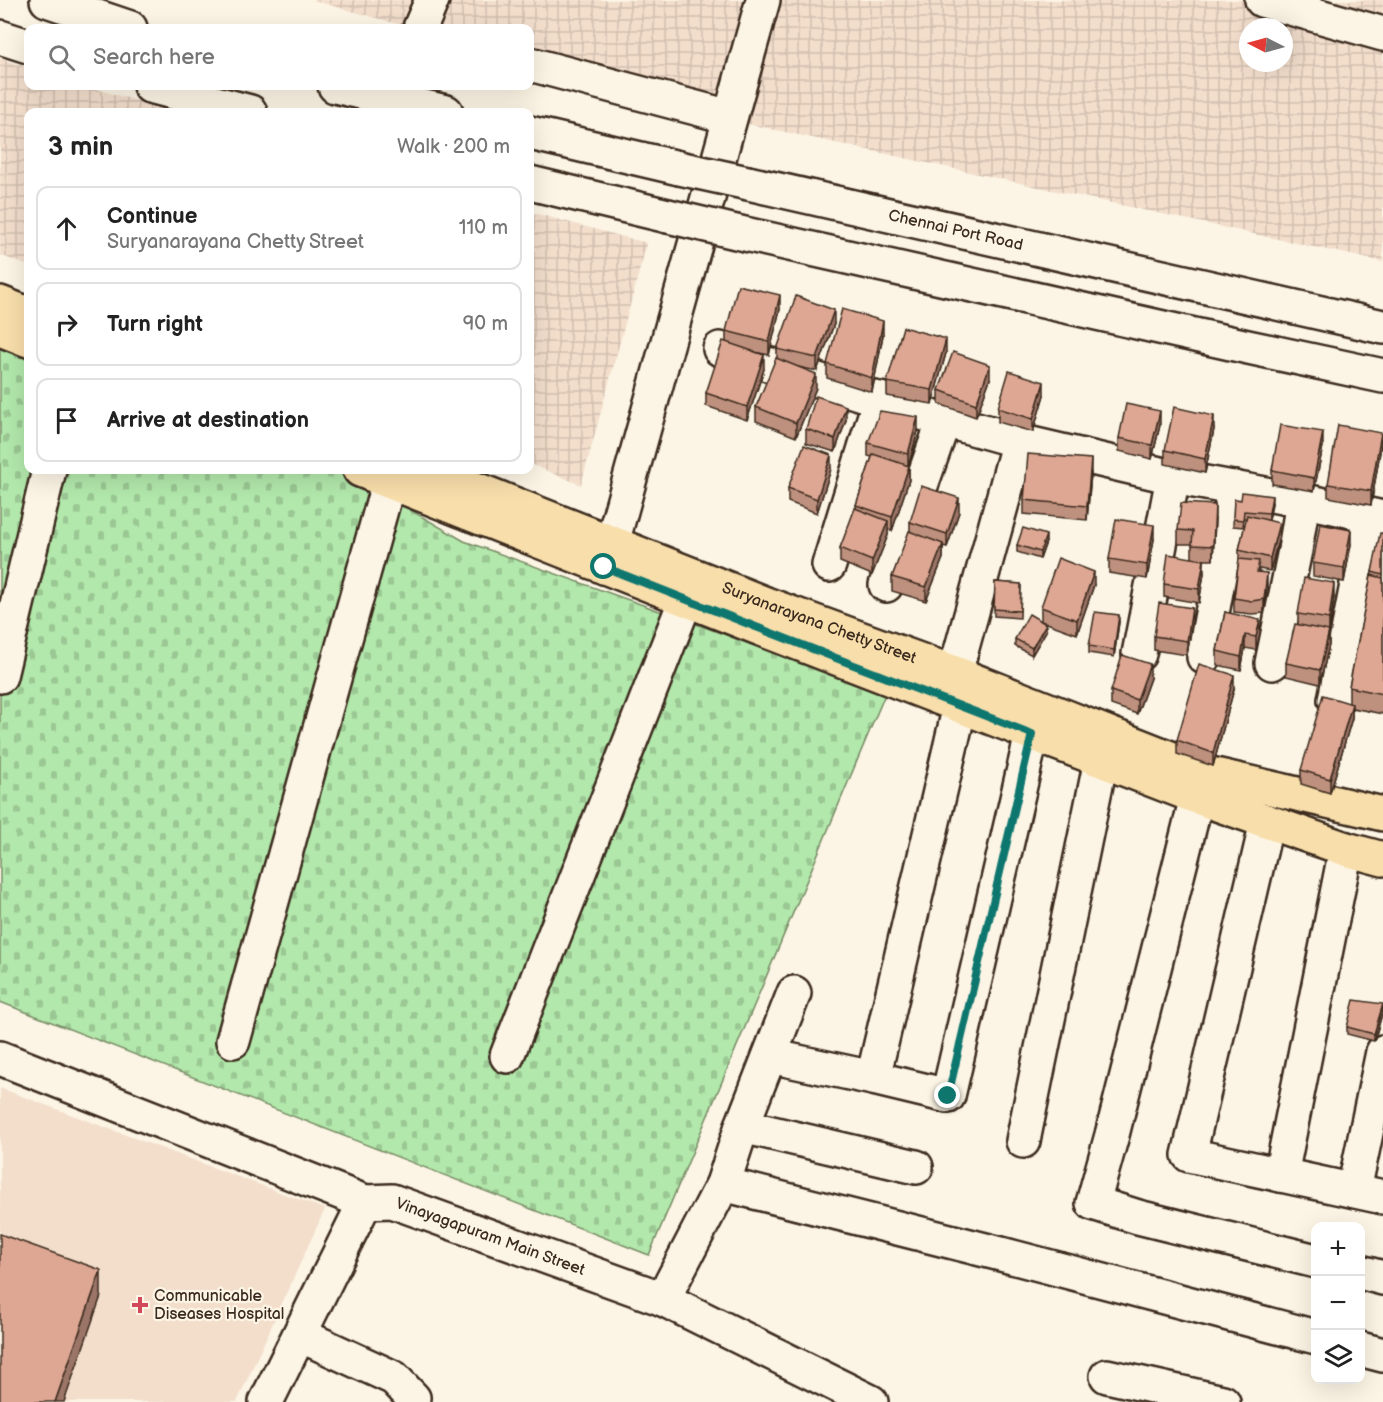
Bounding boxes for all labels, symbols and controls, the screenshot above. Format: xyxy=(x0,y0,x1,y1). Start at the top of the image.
north arrow xyxy=(1239,18,1293,72)
search box xyxy=(24,24,534,90)
icon: search xyxy=(45,41,78,74)
text: Search here xyxy=(93,44,215,71)
text: 3 min xyxy=(48,132,113,163)
text: Walk · 200 m xyxy=(397,135,510,159)
text: Continue xyxy=(107,203,197,230)
street label: Chennai Port Road xyxy=(887,206,1025,255)
icon: ahead xyxy=(50,212,83,245)
text: 110 m xyxy=(459,216,508,240)
text: Suryanarayana Chetty Street xyxy=(107,230,364,254)
icon: right xyxy=(50,308,83,341)
text: Turn right xyxy=(107,311,203,338)
text: 90 m xyxy=(463,312,508,336)
icon: arrive xyxy=(50,404,83,437)
text: Arrive at destination xyxy=(107,407,309,434)
route start xyxy=(590,553,616,579)
street label: Suryanarayana Chetty Street xyxy=(719,578,919,668)
route end xyxy=(934,1082,960,1108)
street label: Vinayagapuram Main Street xyxy=(393,1194,588,1279)
map controls xyxy=(1311,1222,1365,1384)
button: + xyxy=(1311,1222,1365,1276)
button: − xyxy=(1311,1276,1365,1330)
place label: Communicable Diseases Hospital xyxy=(154,1287,284,1324)
marker: Communicable Diseases Hospital xyxy=(131,1296,149,1314)
button: layers xyxy=(1311,1330,1365,1384)

